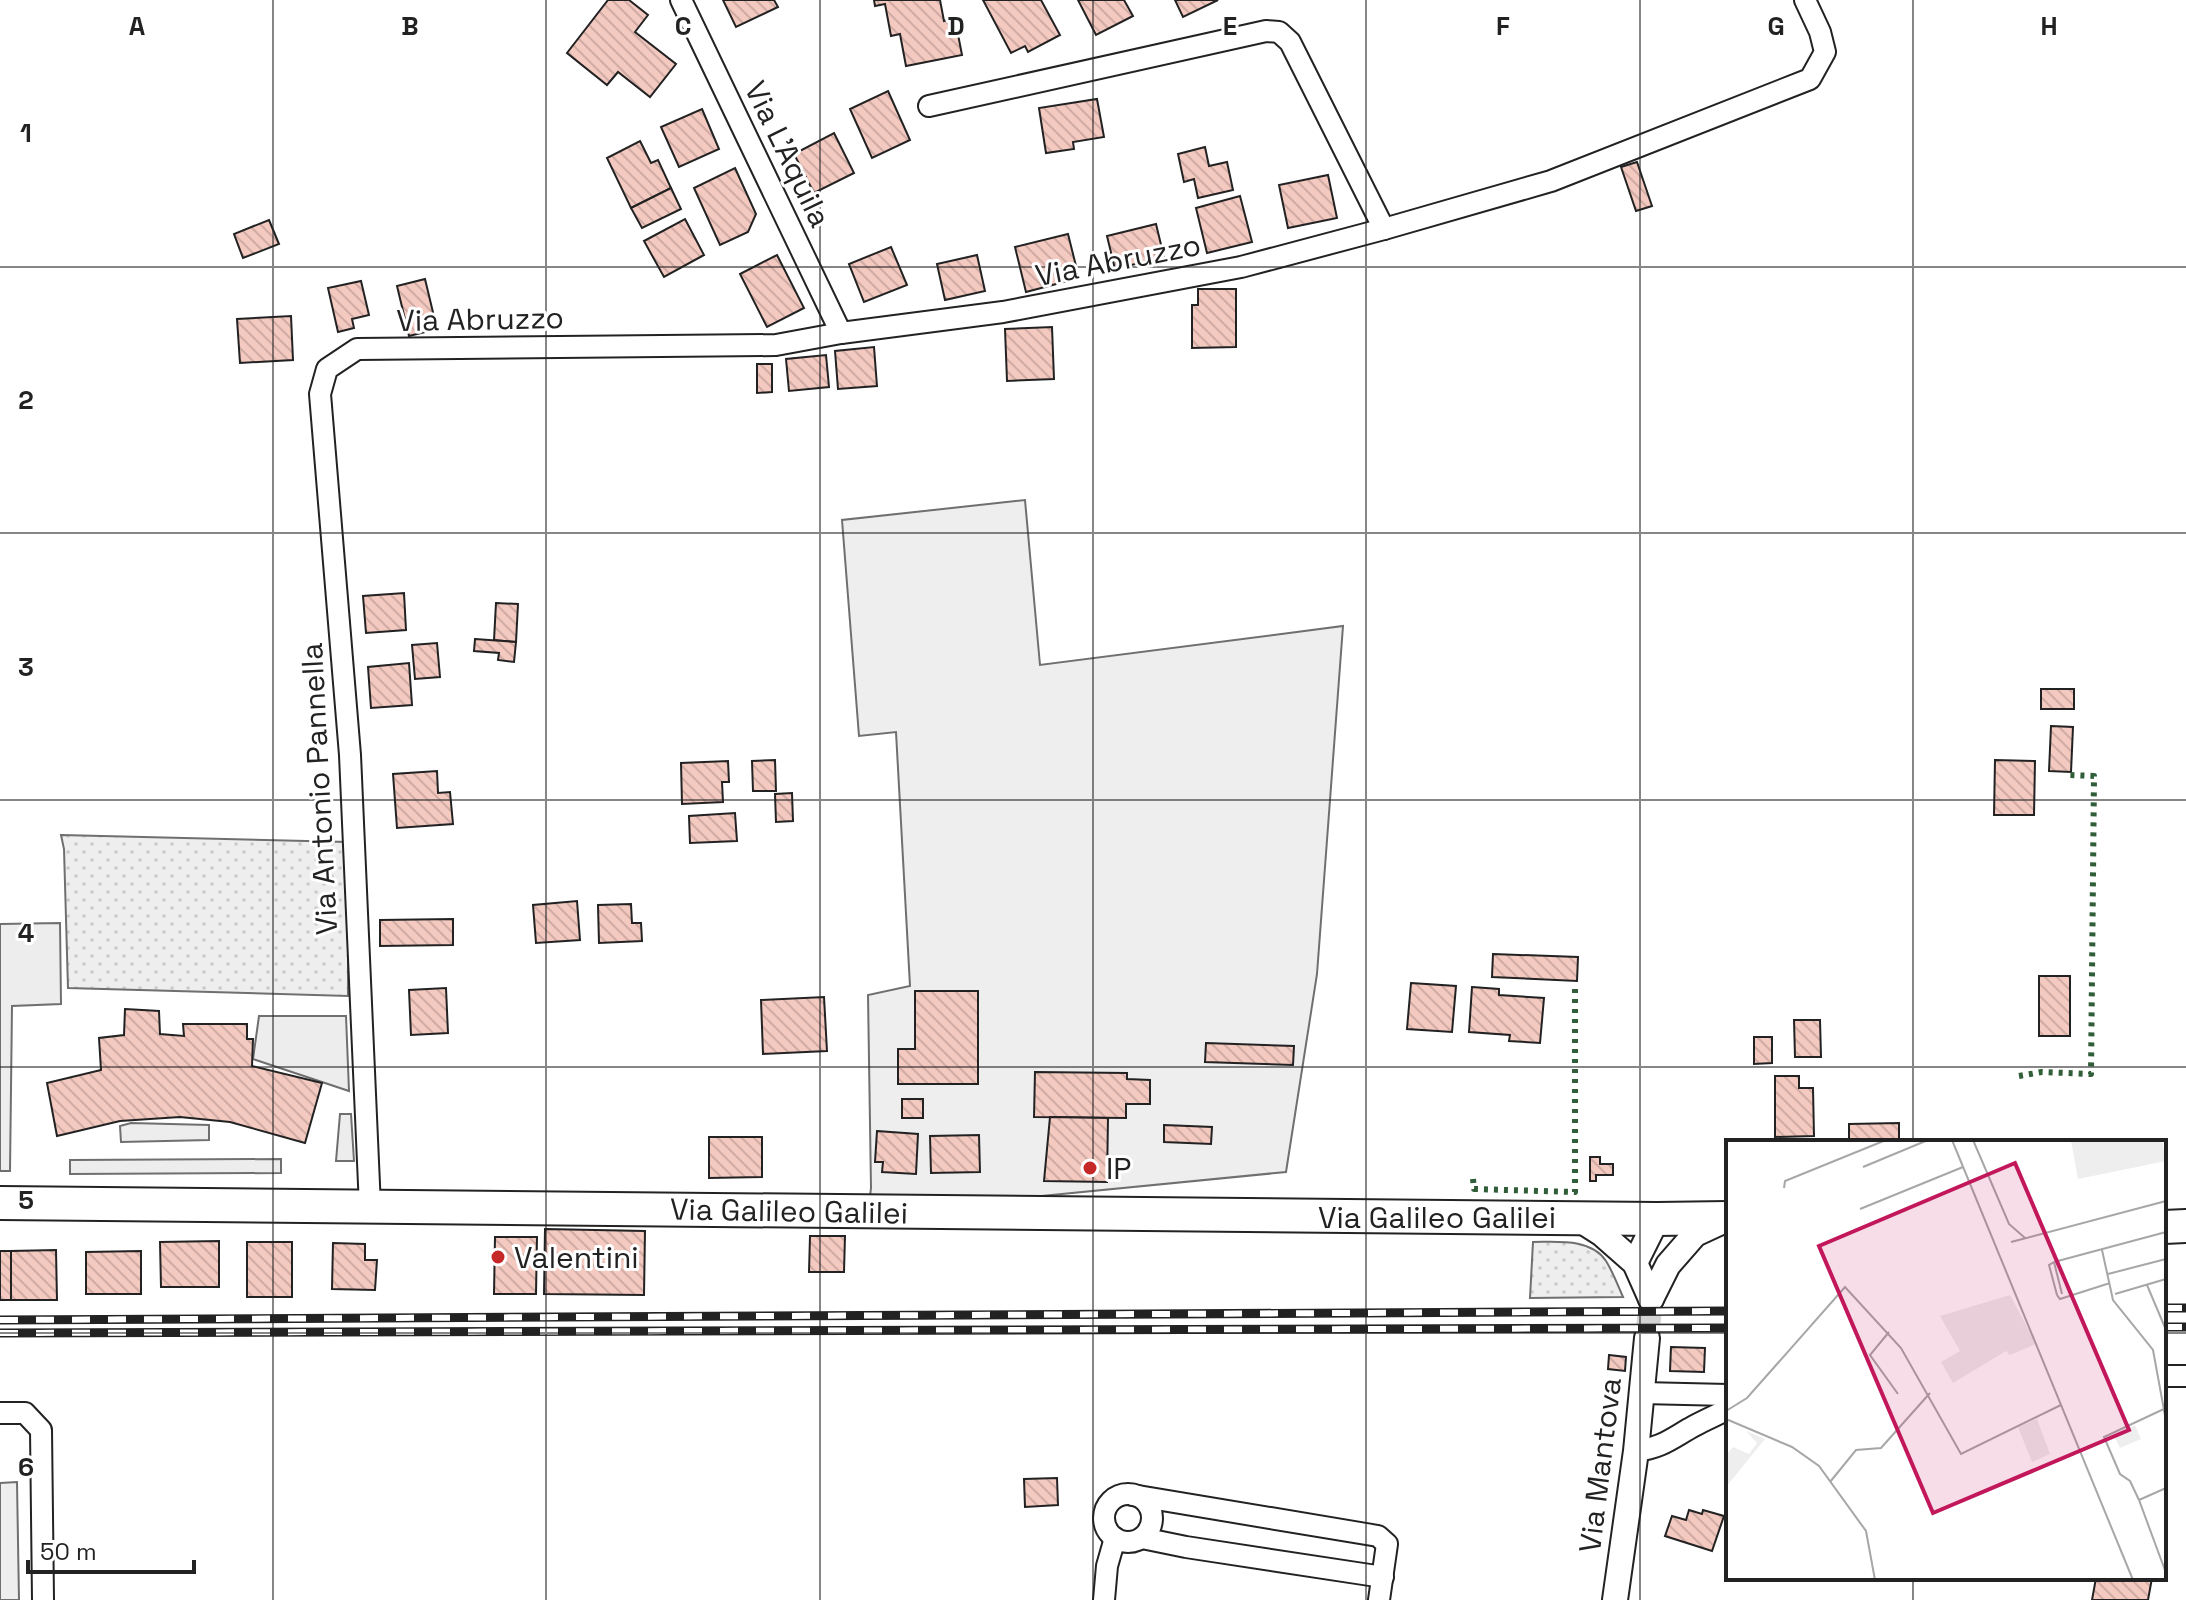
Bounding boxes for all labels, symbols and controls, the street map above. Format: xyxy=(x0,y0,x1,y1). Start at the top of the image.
text: A xyxy=(129,9,146,43)
text: B xyxy=(401,9,419,43)
text: C xyxy=(675,9,691,43)
text: D xyxy=(947,9,965,43)
text: E xyxy=(1223,9,1237,43)
text: F xyxy=(1496,9,1510,43)
text: G xyxy=(1767,9,1785,43)
text: H xyxy=(2040,9,2058,43)
street label: Via L'Aquila xyxy=(736,75,840,233)
text: 1 xyxy=(20,116,32,150)
street label: Via Abruzzo xyxy=(1032,225,1204,295)
street label: Via Abruzzo xyxy=(396,298,564,340)
text: 2 xyxy=(18,383,34,417)
street label: Via Antonio Pannella xyxy=(292,642,346,936)
text: 3 xyxy=(18,650,34,684)
text: 4 xyxy=(18,916,34,950)
inset map xyxy=(1726,1140,2166,1580)
place label: IP xyxy=(1106,1149,1131,1188)
marker: IP xyxy=(1081,1159,1099,1177)
text: 5 xyxy=(18,1183,34,1217)
street label: Via Galileo Galilei xyxy=(670,1189,908,1233)
street label: Via Galileo Galilei xyxy=(1318,1198,1556,1237)
place label: Valentini xyxy=(514,1238,639,1277)
marker: Valentini xyxy=(489,1248,507,1266)
street label: Via Mantova xyxy=(1570,1375,1630,1555)
text: 6 xyxy=(18,1450,34,1484)
scale bar xyxy=(28,1524,194,1574)
text: 50 m xyxy=(40,1536,97,1567)

